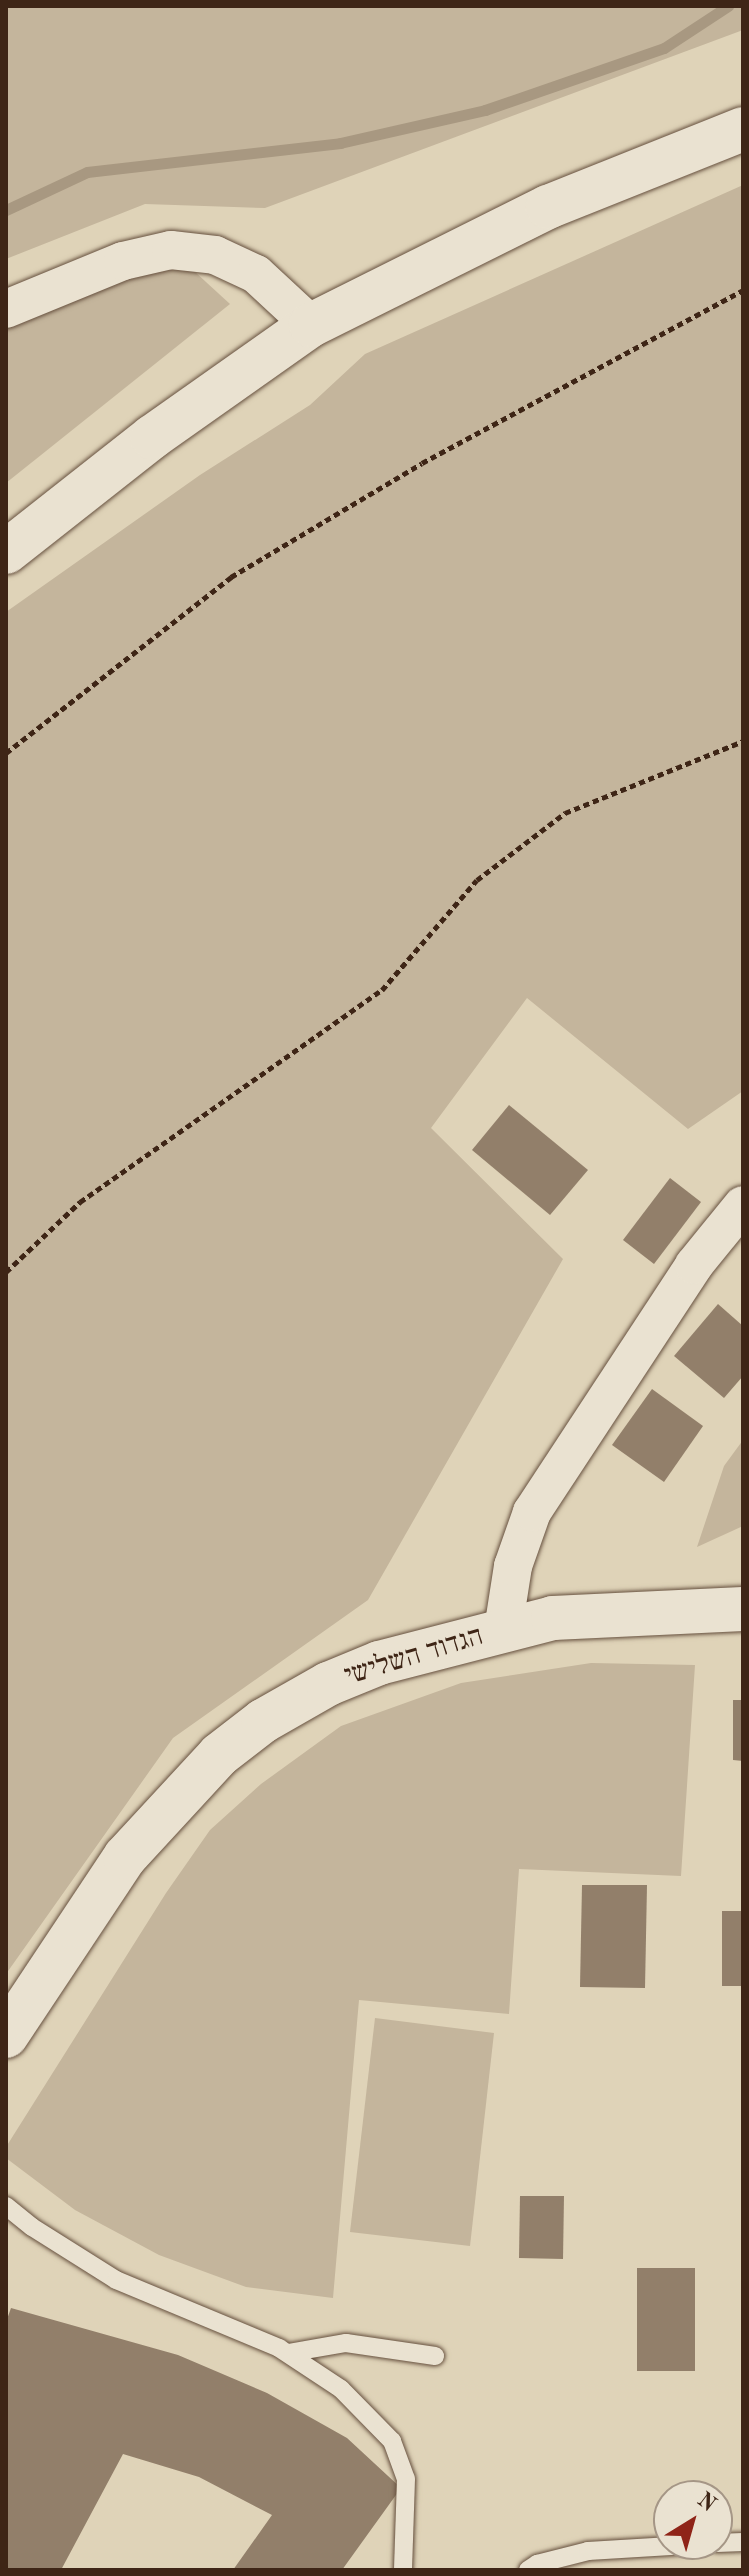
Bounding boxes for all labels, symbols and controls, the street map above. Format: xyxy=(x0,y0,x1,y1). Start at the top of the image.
street label: הגדוד השלישי xyxy=(341,1620,487,1694)
north arrow xyxy=(653,2480,733,2560)
text: N xyxy=(693,2489,720,2516)

